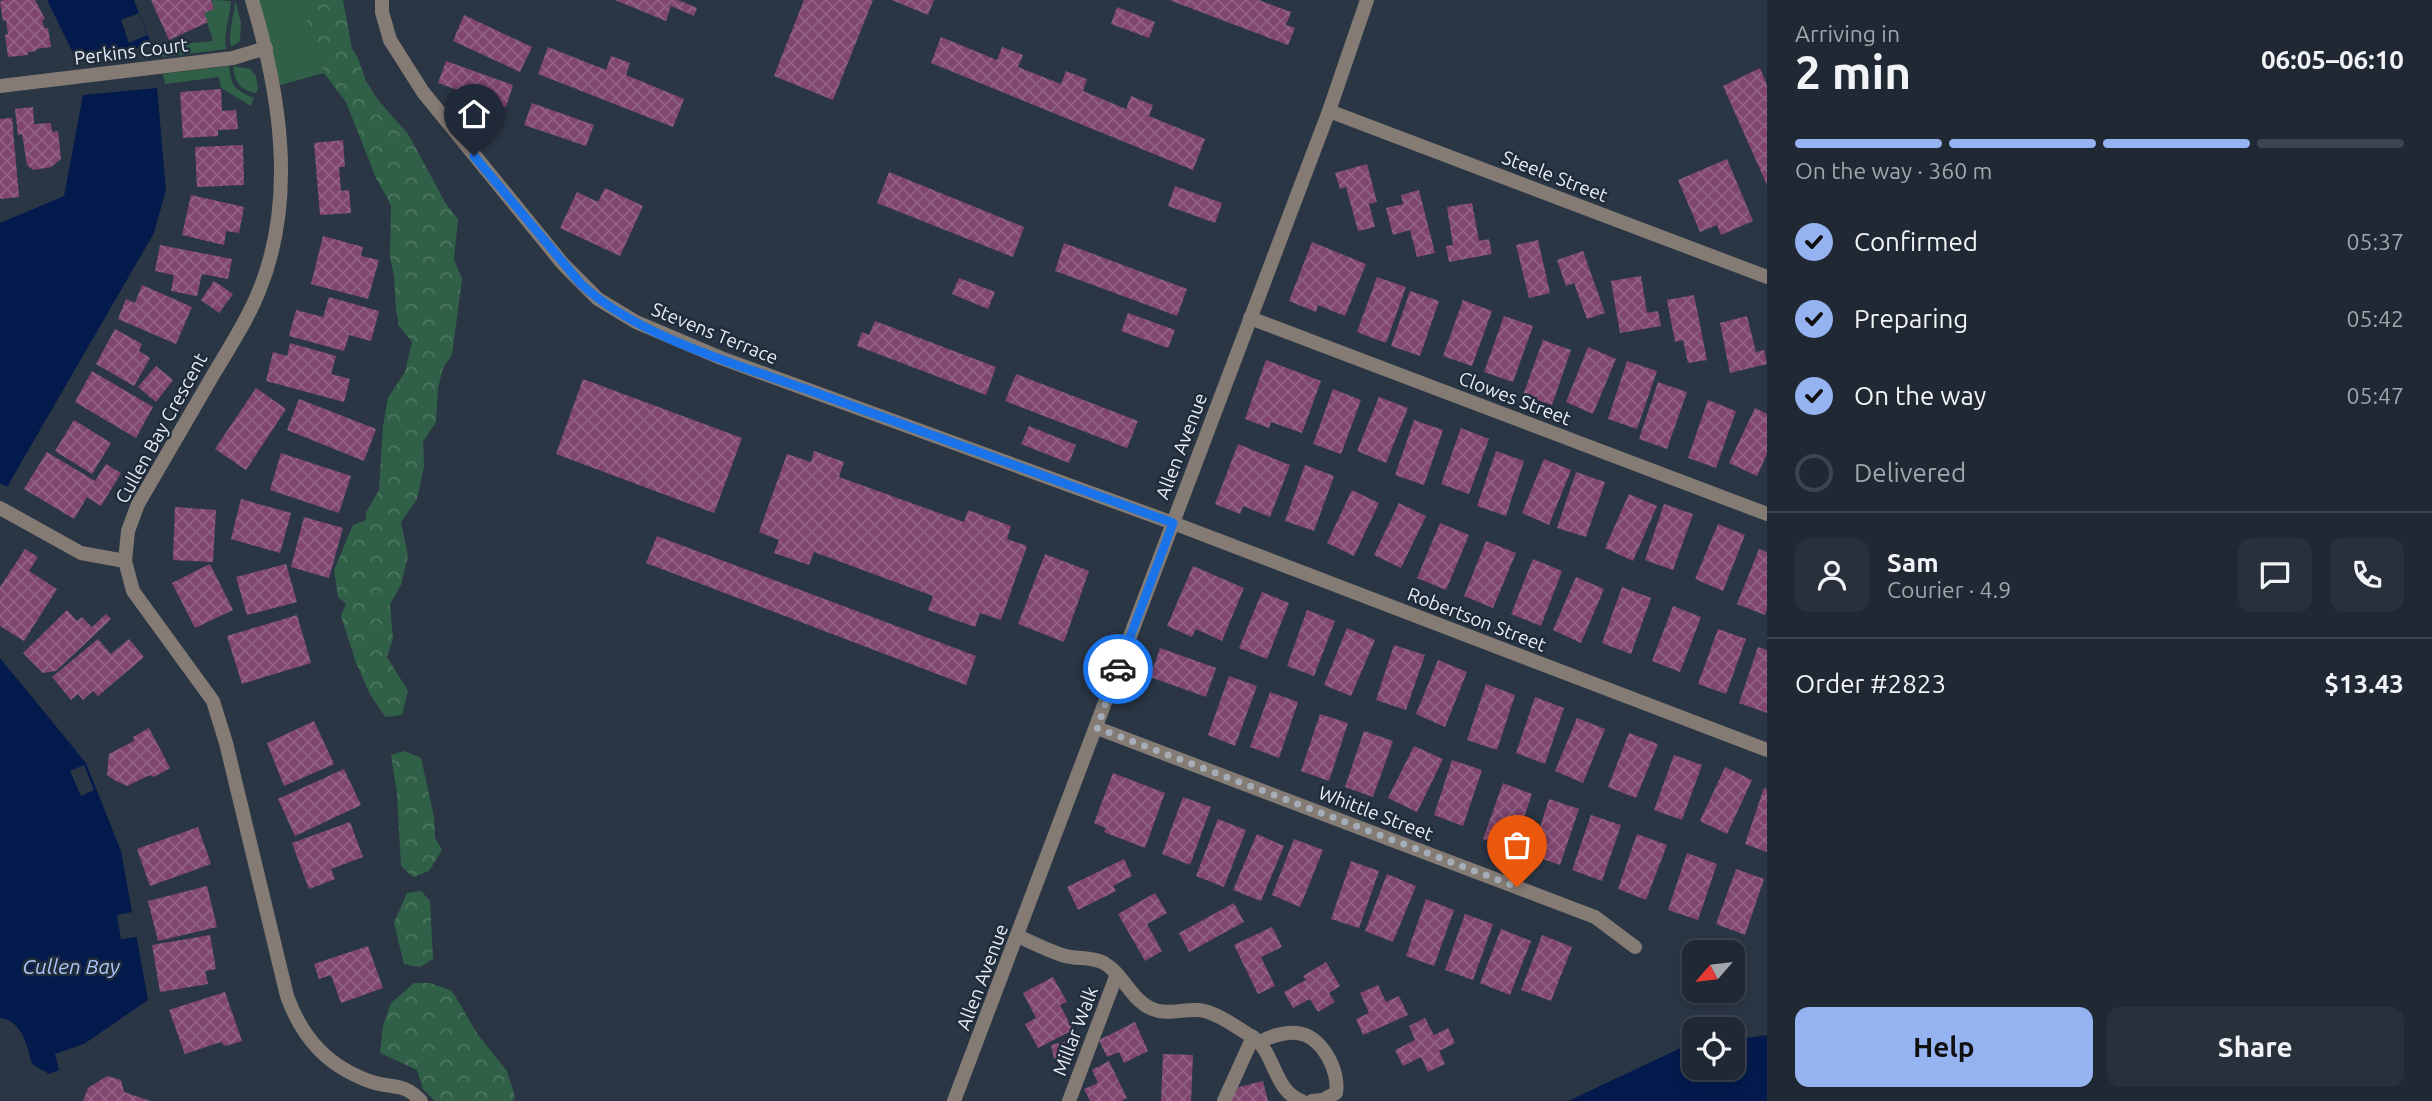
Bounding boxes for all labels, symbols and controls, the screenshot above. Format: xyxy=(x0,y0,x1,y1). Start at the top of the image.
text: Arriving in xyxy=(1795,21,1900,46)
street label: Perkins Court xyxy=(73,33,190,69)
text: 06:05–06:10 xyxy=(2261,45,2404,74)
text: 2 min xyxy=(1795,46,1911,98)
pin xyxy=(444,84,504,156)
icon: home xyxy=(455,95,493,133)
street label: Steele Street xyxy=(1499,146,1611,206)
text: On the way · 360 m xyxy=(1795,158,1992,183)
icon: check xyxy=(1795,223,1833,261)
text: Confirmed xyxy=(1854,227,1978,256)
text: 05:37 xyxy=(2346,229,2404,254)
street label: Stevens Terrace xyxy=(648,298,782,368)
icon: check xyxy=(1795,300,1833,338)
text: Preparing xyxy=(1854,304,1968,333)
text: 05:42 xyxy=(2346,306,2404,331)
street label: Cullen Bay Crescent xyxy=(111,349,212,507)
street label: Clowes Street xyxy=(1456,366,1575,430)
icon: check xyxy=(1795,377,1833,415)
text: On the way xyxy=(1854,381,1986,410)
text: 05:47 xyxy=(2346,383,2404,408)
street label: Allen Avenue xyxy=(1151,390,1211,502)
text: Delivered xyxy=(1854,458,1966,487)
button: person xyxy=(1795,538,1869,612)
button: chat xyxy=(2238,538,2312,612)
button: phone xyxy=(2330,538,2404,612)
text: Sam xyxy=(1887,548,1939,577)
text: Courier · 4.9 xyxy=(1887,577,2011,602)
street label: Robertson Street xyxy=(1405,582,1550,656)
courier xyxy=(1083,634,1153,704)
icon: car xyxy=(1099,650,1137,688)
text: Order #2823 xyxy=(1795,669,1946,698)
text: $13.43 xyxy=(2324,669,2404,698)
street label: Whittle Street xyxy=(1316,781,1437,845)
pin xyxy=(1487,815,1547,887)
icon: bag xyxy=(1498,826,1536,864)
street label: Allen Avenue xyxy=(952,921,1012,1033)
north arrow xyxy=(1682,940,1745,1003)
map controls xyxy=(1682,940,1745,1080)
water label: Cullen Bay xyxy=(22,954,121,978)
street label: Millar Walk xyxy=(1048,983,1102,1079)
button: Help xyxy=(1795,1007,2093,1087)
button: Share xyxy=(2107,1007,2404,1087)
button: locate xyxy=(1682,1017,1745,1080)

